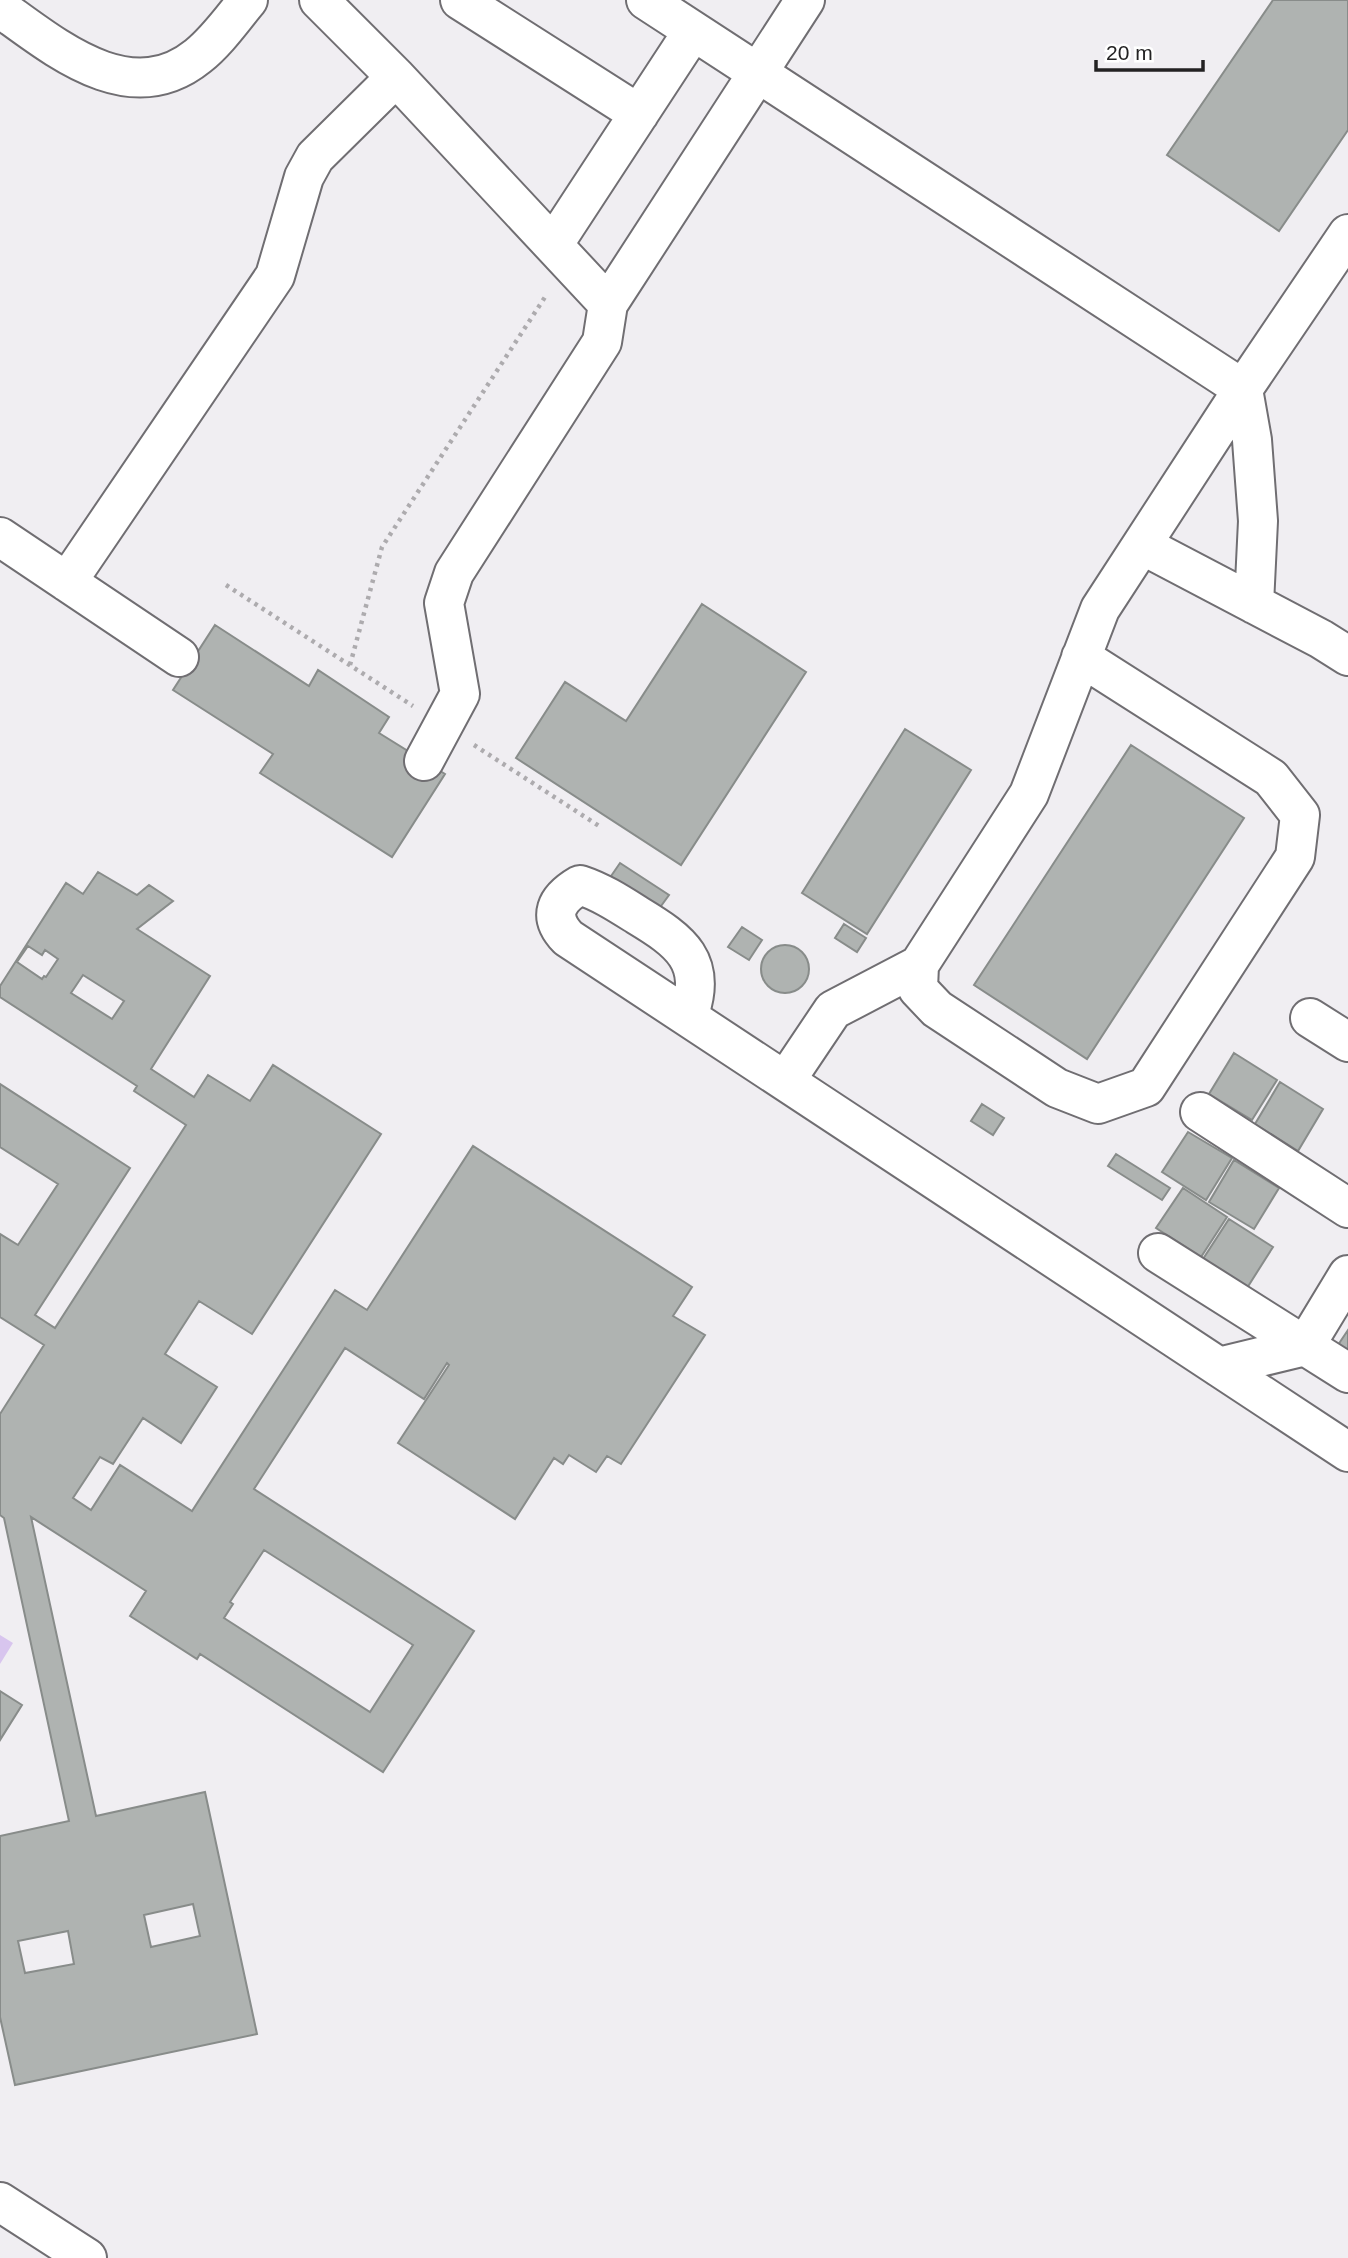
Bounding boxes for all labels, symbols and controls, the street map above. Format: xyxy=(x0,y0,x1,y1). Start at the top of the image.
scale bar xyxy=(1096,28,1203,72)
text: 20 m xyxy=(1106,41,1153,64)

